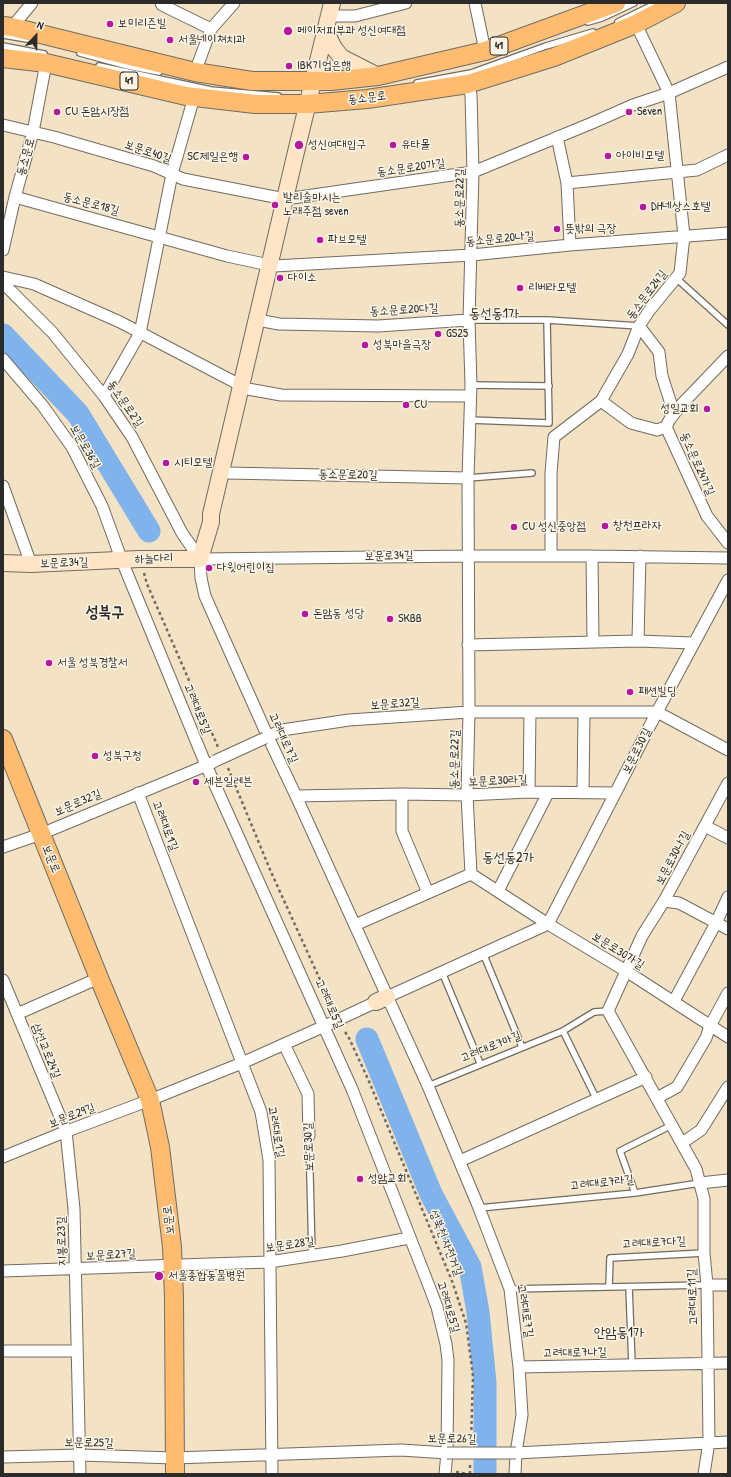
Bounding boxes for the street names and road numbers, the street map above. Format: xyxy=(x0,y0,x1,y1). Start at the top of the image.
road number: 41 xyxy=(490,37,508,55)
road number: 41 xyxy=(120,72,138,90)
street label: 동소문로 xyxy=(347,89,387,107)
street label: 동소문로 xyxy=(14,136,38,178)
street label: 보문로40길 xyxy=(123,137,173,167)
street label: 동소문로20가길 xyxy=(376,156,446,180)
street label: 동소문로22길 xyxy=(452,168,468,228)
street label: 동소문로18길 xyxy=(61,190,121,218)
street label: 동소문로20나길 xyxy=(465,229,535,249)
street label: 동소문로24길 xyxy=(624,267,670,323)
street label: 동소문로20다길 xyxy=(369,301,439,319)
street label: 동소문로2길 xyxy=(104,378,146,430)
street label: 보문로36길 xyxy=(67,422,103,472)
street label: 동소문로24가길 xyxy=(677,430,717,498)
street label: 동소문로20길 xyxy=(318,467,378,483)
street label: 보문로34길 xyxy=(365,548,413,564)
street label: 하늘다리 xyxy=(134,551,174,567)
street label: 보문로34길 xyxy=(40,555,88,571)
street label: 고려대로5길 xyxy=(180,682,214,736)
street label: 보문로32길 xyxy=(370,695,420,713)
street label: 고려대로7길 xyxy=(265,710,301,766)
street label: 보문로30길 xyxy=(619,726,655,776)
street label: 동소문로22길 xyxy=(447,729,463,789)
street label: 보문로30라길 xyxy=(468,773,528,789)
street label: 보문로32길 xyxy=(52,787,104,819)
street label: 고려대로1길 xyxy=(149,799,181,853)
street label: 보문로30나길 xyxy=(653,829,693,887)
street label: 보문로 xyxy=(39,843,63,875)
street label: 보문로30가길 xyxy=(589,929,647,973)
street label: 고려대로5길 xyxy=(312,977,346,1031)
street label: 삼선교로24길 xyxy=(28,1021,64,1081)
street label: 고려대로7마길 xyxy=(459,1028,523,1066)
street label: 보문로29길 xyxy=(47,1101,97,1131)
street label: 고려대로1길 xyxy=(264,1105,288,1159)
street label: 보문로30길 xyxy=(301,1122,317,1172)
street label: 고려대로7라길 xyxy=(569,1173,635,1193)
street label: 보문로 xyxy=(160,1205,178,1235)
street label: 성북천 자전거길 xyxy=(426,1208,466,1278)
street label: 지봉로23길 xyxy=(54,1216,70,1266)
street label: 보문로28길 xyxy=(265,1234,315,1256)
street label: 고려대로7다길 xyxy=(622,1234,686,1252)
street label: 보문로27길 xyxy=(86,1246,136,1264)
street label: 고려대로11길 xyxy=(685,1268,701,1326)
street label: 고려대로5길 xyxy=(433,1279,463,1335)
street label: 고려대로7길 xyxy=(514,1283,536,1339)
street label: 고려대로7나길 xyxy=(543,1345,607,1361)
street label: 보문로26길 xyxy=(427,1431,477,1447)
street label: 보문로25길 xyxy=(64,1435,114,1451)

